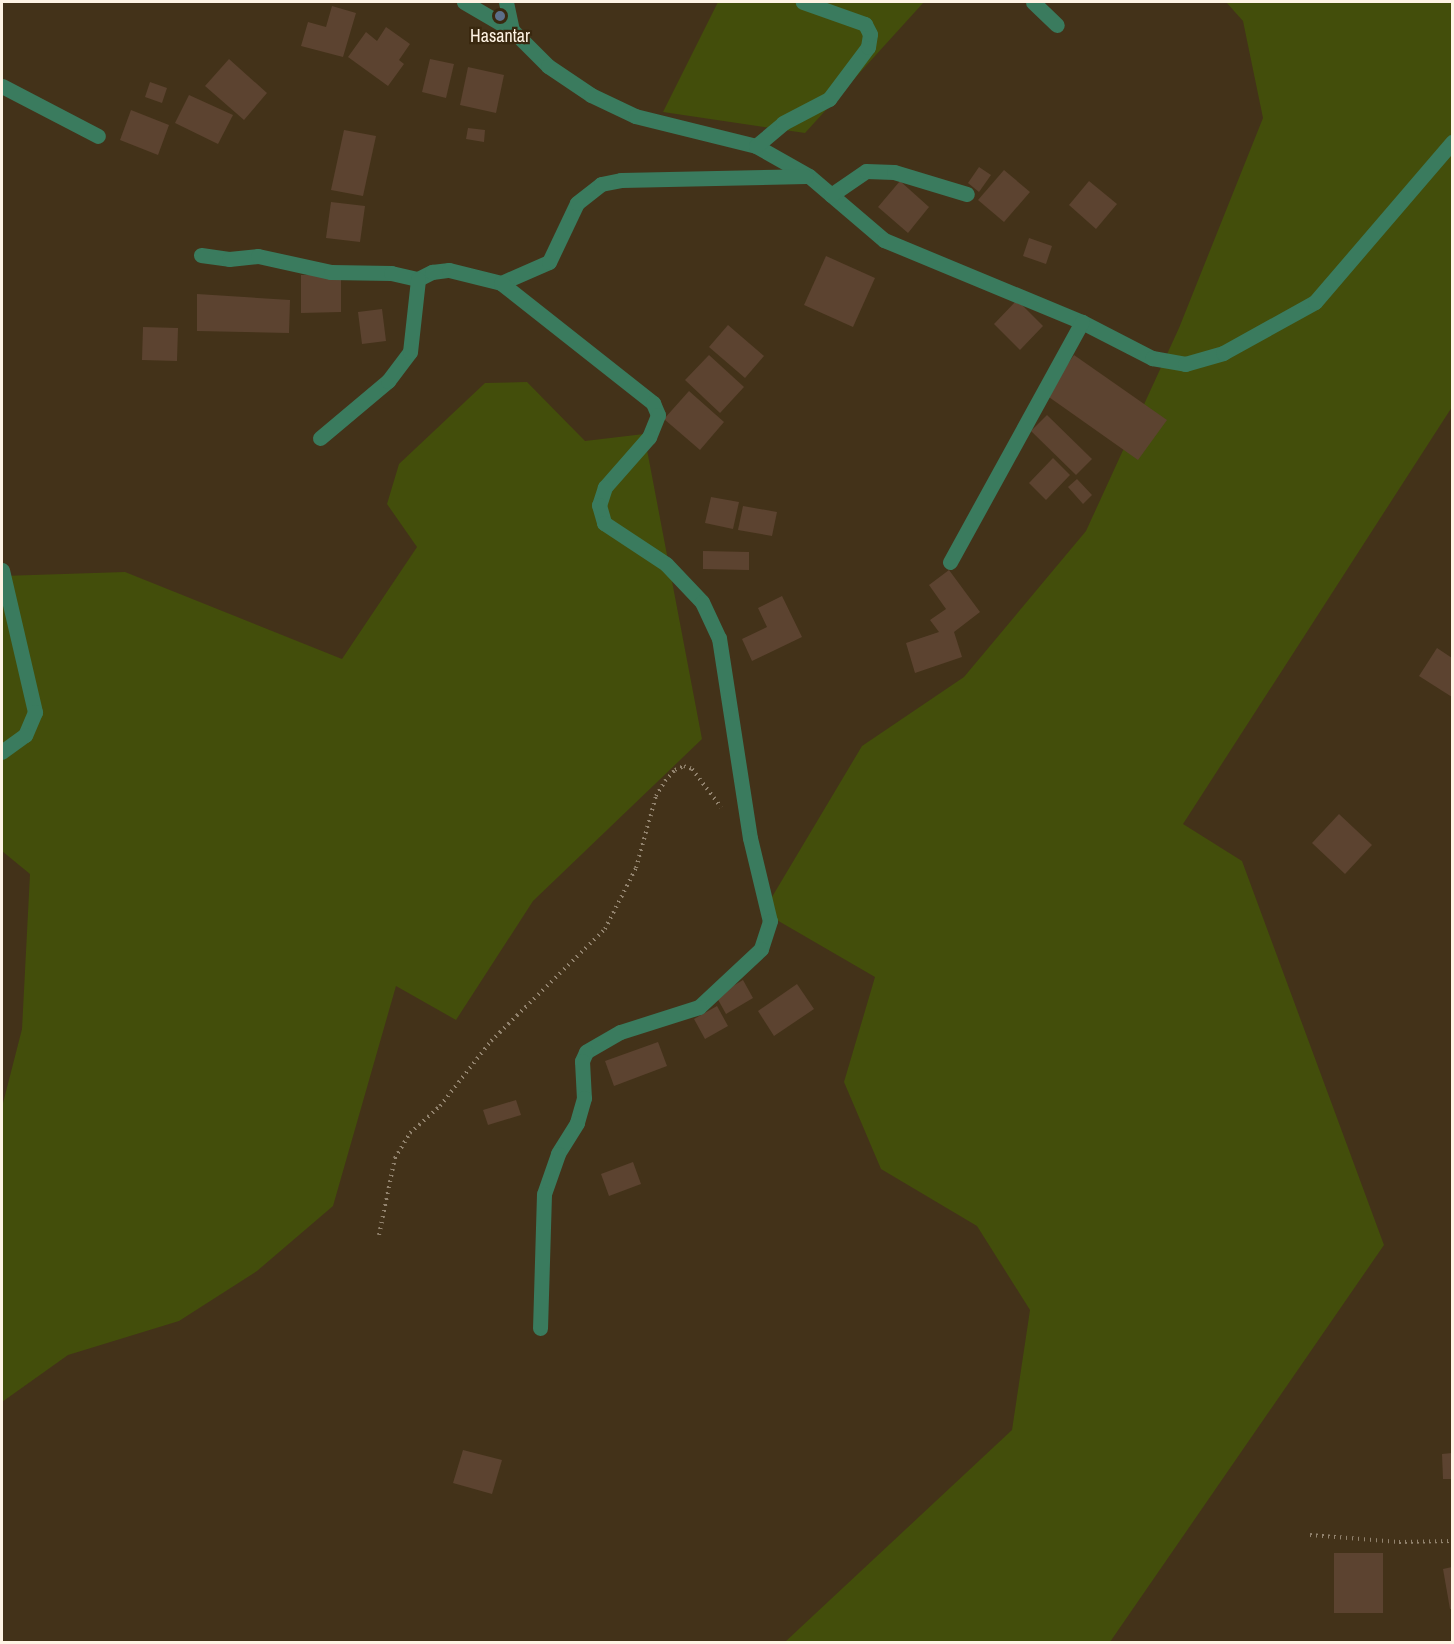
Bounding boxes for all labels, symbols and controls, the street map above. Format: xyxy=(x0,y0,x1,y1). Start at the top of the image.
marker: Hasantar xyxy=(493,9,507,23)
place label: Hasantar xyxy=(470,25,530,47)

